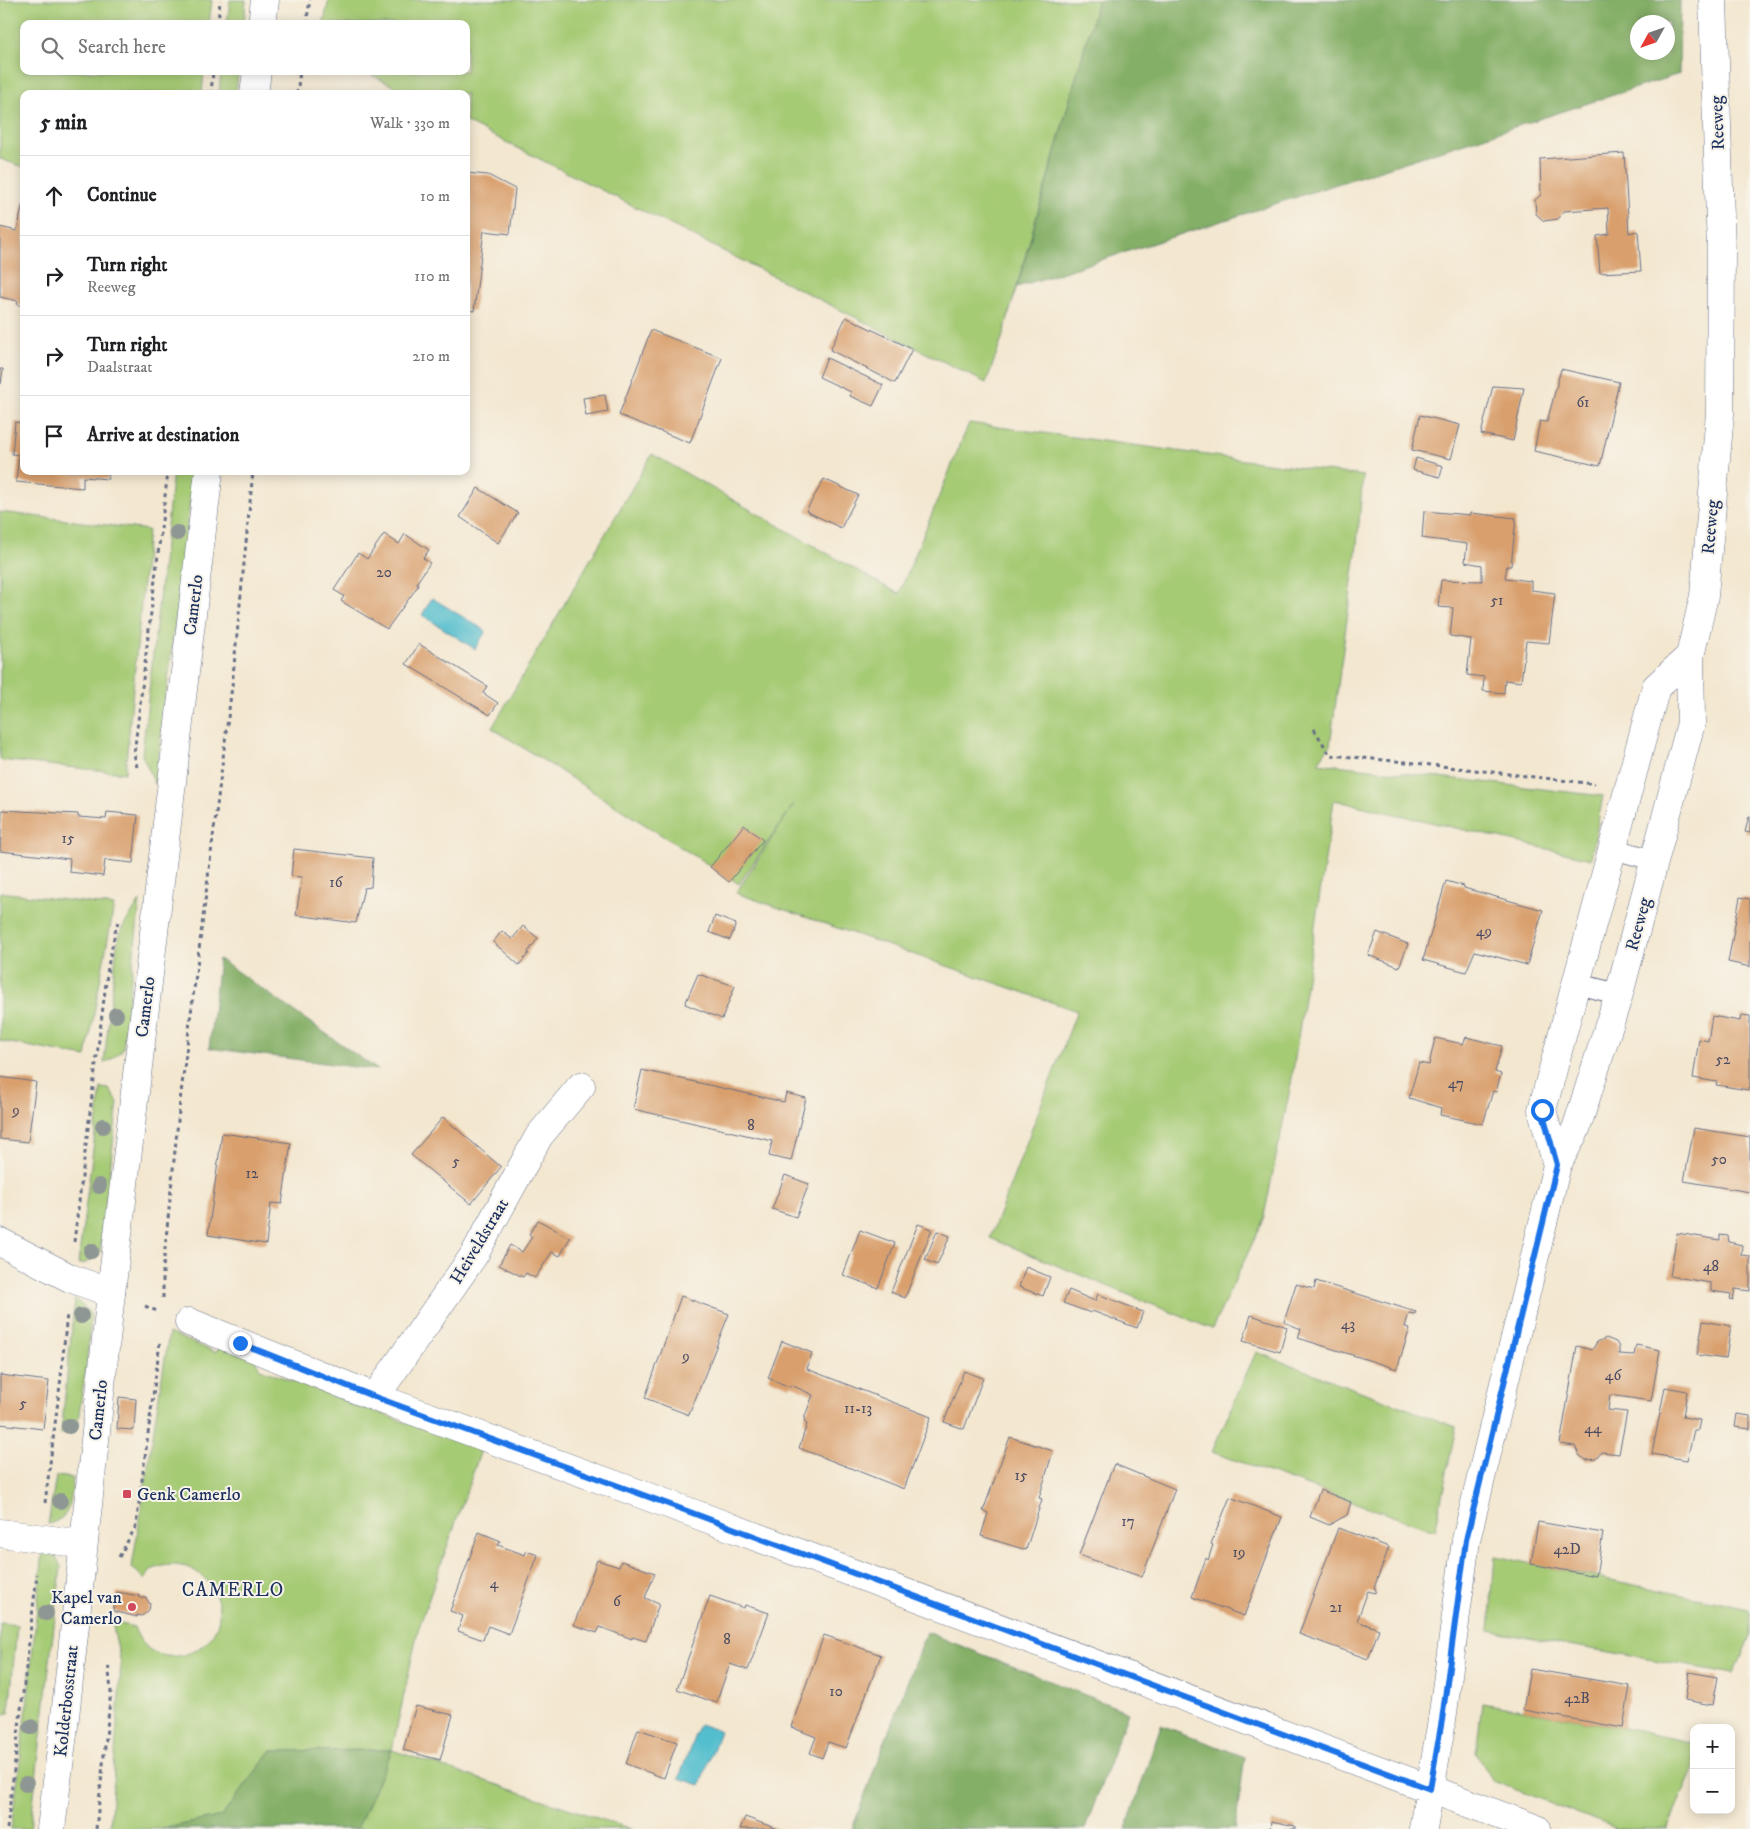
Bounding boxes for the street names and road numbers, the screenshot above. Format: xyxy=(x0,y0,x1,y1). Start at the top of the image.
street label: Reeweg xyxy=(1706,95,1730,151)
street label: Reeweg xyxy=(1698,499,1724,555)
street label: Camerlo xyxy=(179,573,209,637)
street label: Reeweg xyxy=(1621,895,1657,953)
street label: Camerlo xyxy=(131,975,161,1039)
street label: Heiveldstraat xyxy=(446,1194,514,1288)
street label: Camerlo xyxy=(85,1378,113,1442)
street label: Kolderbosstraat xyxy=(50,1644,84,1758)

